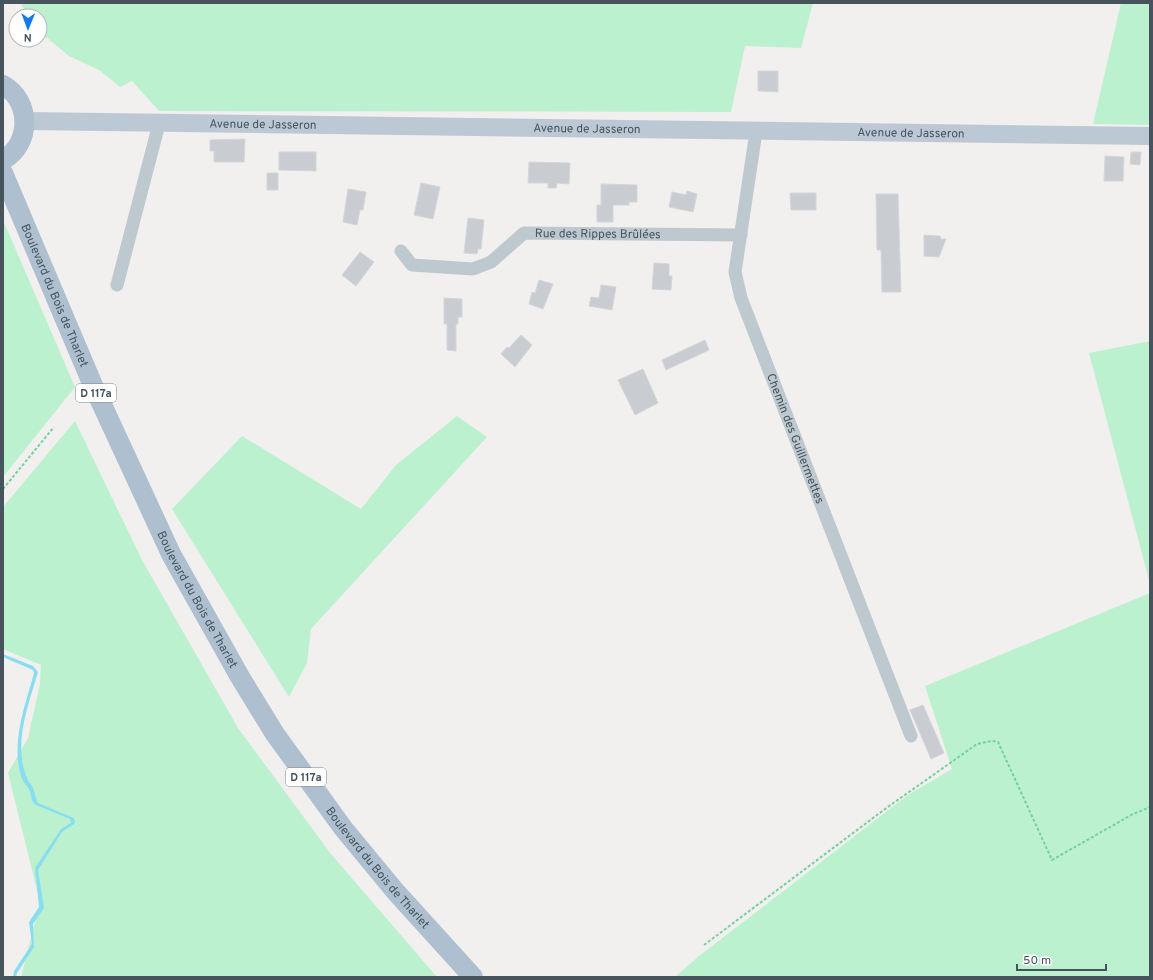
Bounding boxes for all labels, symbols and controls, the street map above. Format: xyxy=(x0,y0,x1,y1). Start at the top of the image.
north arrow xyxy=(8,8,48,48)
text: N xyxy=(24,30,32,44)
street label: Avenue de Jasseron xyxy=(209,116,317,134)
street label: Avenue de Jasseron xyxy=(533,121,641,138)
street label: Avenue de Jasseron xyxy=(857,125,965,143)
street label: Boulevard du Bois de Tharlet xyxy=(17,222,91,370)
street label: Rue des Rippes Brûlées xyxy=(535,226,661,243)
street label: Chemin des Guillermettes xyxy=(762,371,827,506)
road number: D 117a xyxy=(76,384,116,402)
street label: Boulevard du Bois de Tharlet xyxy=(153,529,241,671)
road number: D 117a xyxy=(286,768,326,786)
street label: Boulevard du Bois de Tharlet xyxy=(321,804,432,933)
scale bar xyxy=(1017,946,1106,972)
text: 50 m xyxy=(1023,953,1051,969)

